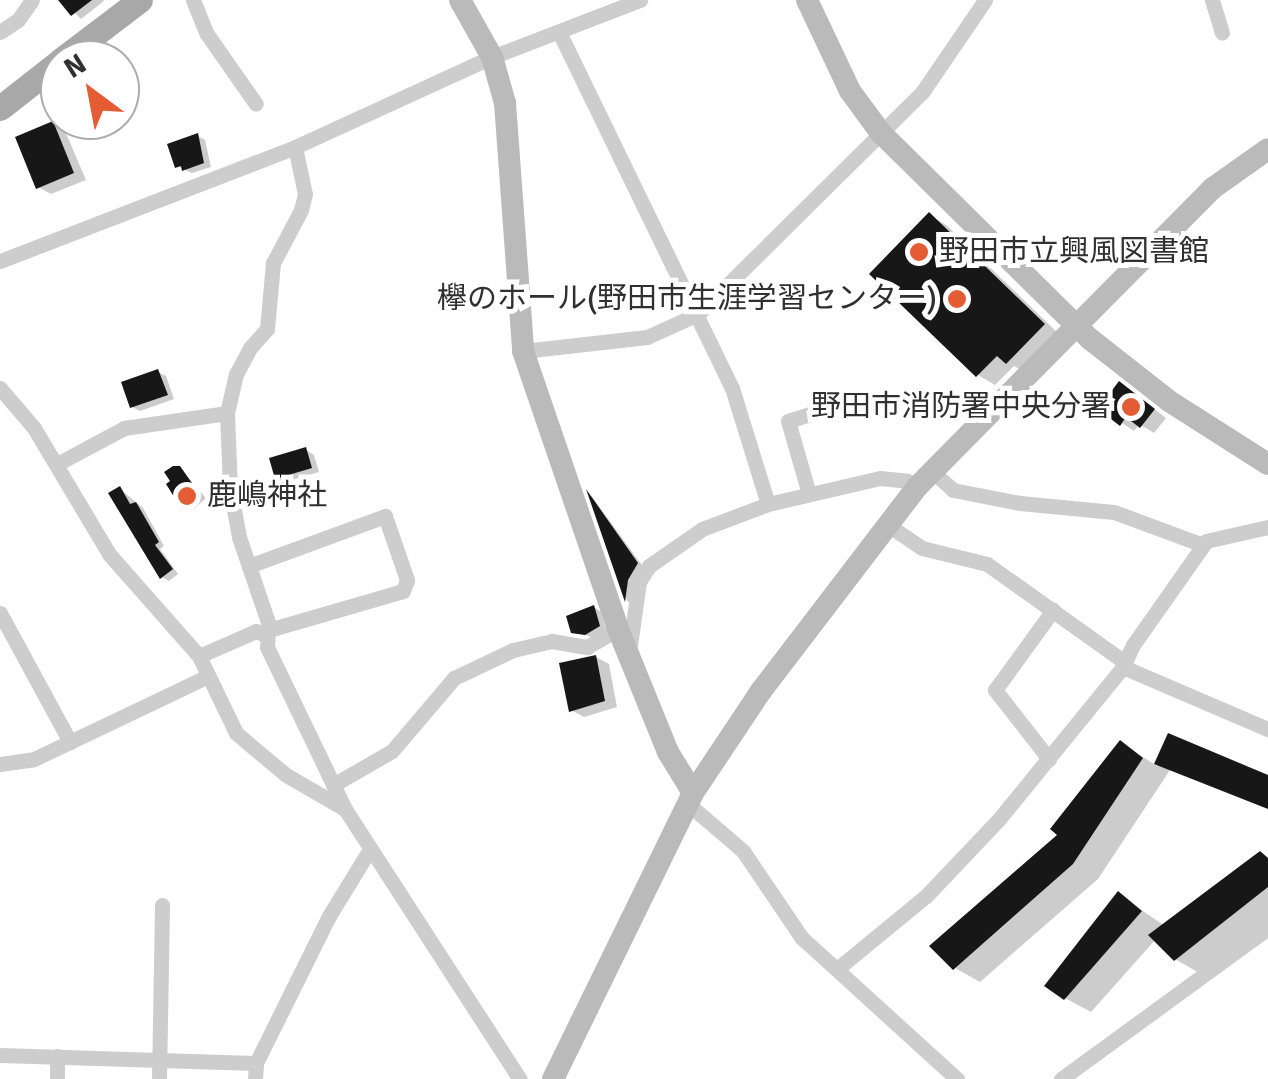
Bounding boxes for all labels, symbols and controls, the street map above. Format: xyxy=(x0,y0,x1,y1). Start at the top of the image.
north arrow xyxy=(40,40,140,140)
text: N xyxy=(58,47,92,86)
place label: 野田市立興風図書館 xyxy=(939,234,1209,270)
marker: 野田市立興風図書館 xyxy=(908,241,930,263)
place label: 欅のホール(野田市生涯学習センター) xyxy=(437,281,937,317)
marker: 欅のホール(野田市生涯学習センター) xyxy=(946,288,968,310)
place label: 野田市消防署中央分署 xyxy=(811,389,1111,425)
marker: 野田市消防署中央分署 xyxy=(1120,396,1142,418)
place label: 鹿嶋神社 xyxy=(207,478,327,514)
marker: 鹿嶋神社 xyxy=(176,485,198,507)

